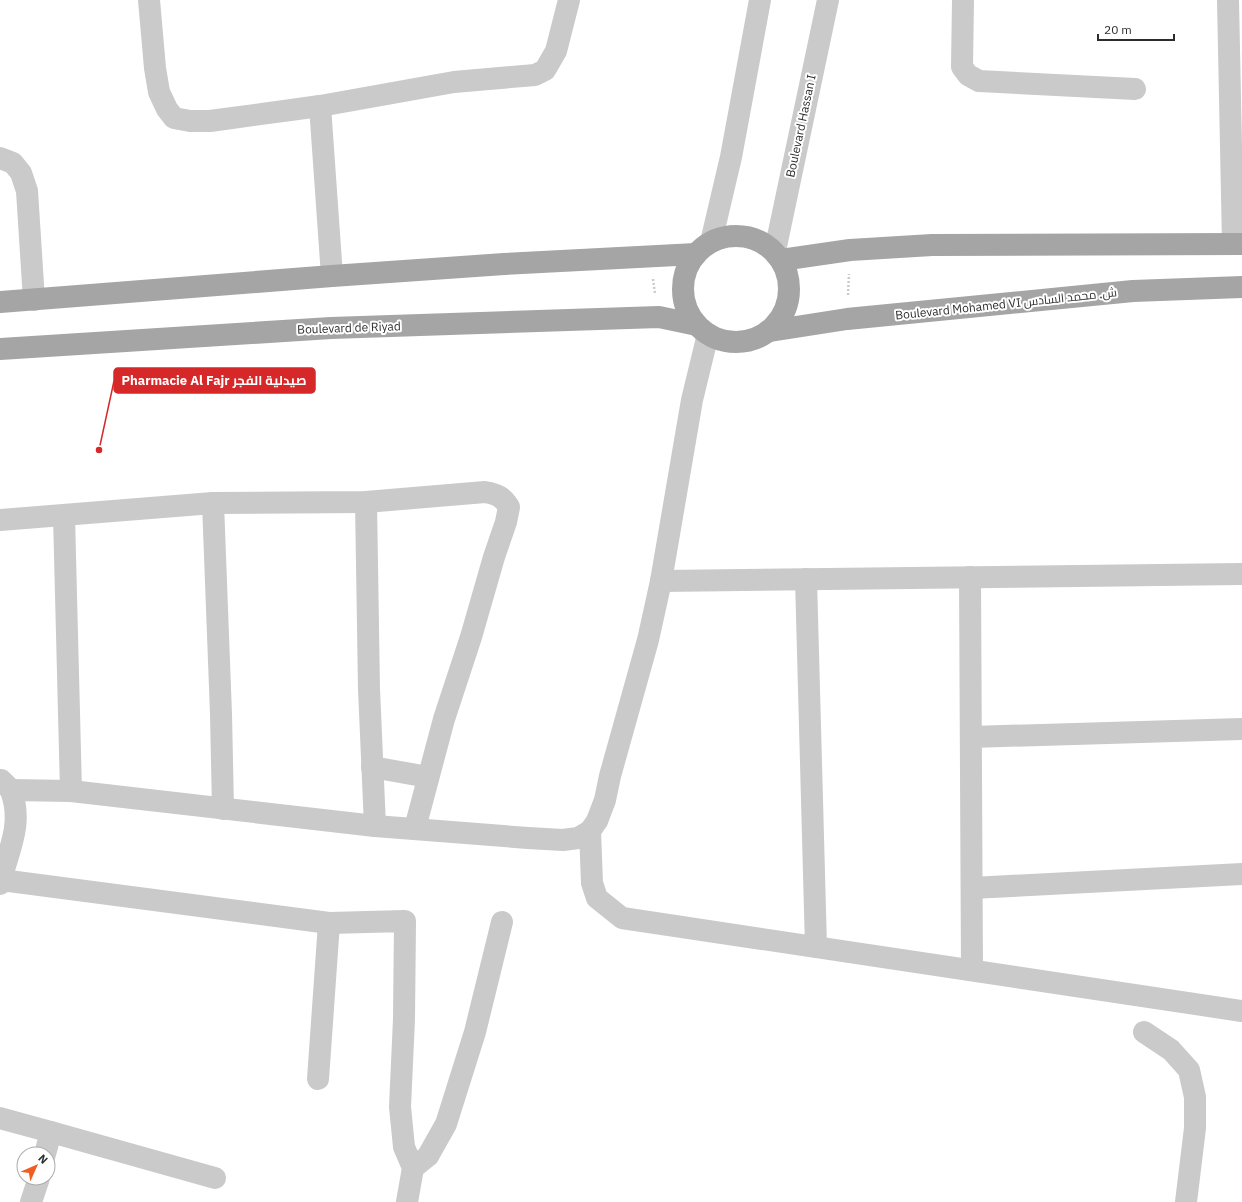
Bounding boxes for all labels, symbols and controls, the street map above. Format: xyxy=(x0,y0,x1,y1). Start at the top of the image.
scale bar xyxy=(1098,16,1174,42)
text: 20 m xyxy=(1104,22,1132,37)
street label: Boulevard Hassan I xyxy=(782,73,819,179)
street label: Boulevard Mohamed VI ش. محمد السادس xyxy=(894,284,1117,323)
street label: Boulevard de Riyad xyxy=(297,318,401,337)
callout: Pharmacie Al Fajr صيدلية الفجر xyxy=(114,368,315,393)
text: Pharmacie Al Fajr صيدلية الفجر xyxy=(121,372,307,389)
north arrow xyxy=(16,1146,56,1186)
text: N xyxy=(35,1151,51,1167)

